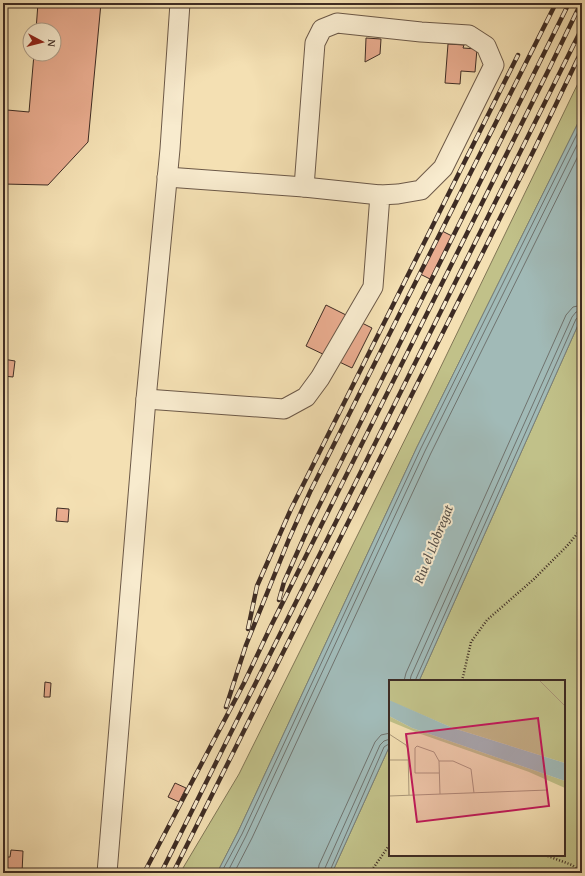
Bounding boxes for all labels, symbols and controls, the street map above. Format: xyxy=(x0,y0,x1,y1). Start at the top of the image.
north arrow xyxy=(22,22,62,62)
text: N xyxy=(43,39,60,48)
water label: Riu el Llobregat xyxy=(408,501,458,587)
inset map xyxy=(389,680,565,856)

